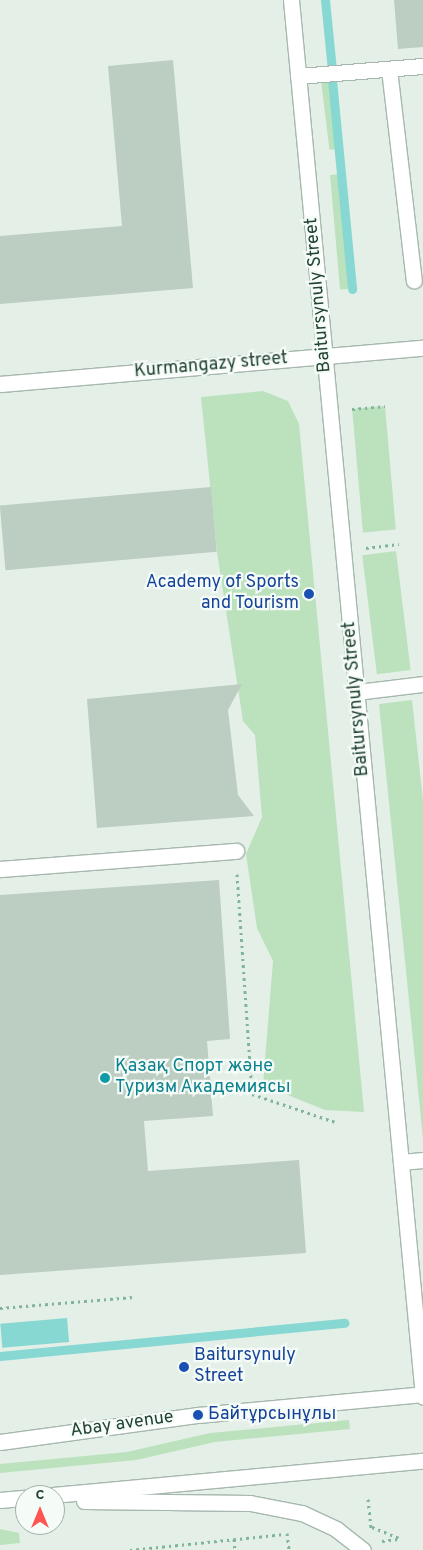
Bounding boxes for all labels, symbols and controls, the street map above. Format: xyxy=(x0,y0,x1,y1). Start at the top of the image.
street label: Baitursynuly Street xyxy=(301,217,337,373)
street label: Kurmangazy street xyxy=(133,349,289,383)
place label: Academy of Sports and Tourism xyxy=(146,573,299,616)
marker: Academy of Sports and Tourism xyxy=(303,588,315,600)
street label: Baitursynuly Street xyxy=(339,621,375,777)
place label: Қазақ Спорт және Туризм Академиясы xyxy=(115,1057,291,1100)
marker: Қазақ Спорт және Туризм Академиясы xyxy=(99,1072,111,1084)
place label: Baitursynuly Street xyxy=(194,1346,296,1388)
marker: Baitursynuly Street xyxy=(178,1361,190,1373)
place label: Байтұрсынұлы xyxy=(208,1404,336,1426)
street label: Abay avenue xyxy=(69,1407,175,1443)
marker: Байтұрсынұлы xyxy=(192,1409,204,1421)
north arrow xyxy=(15,1485,65,1535)
text: С xyxy=(36,1487,44,1504)

